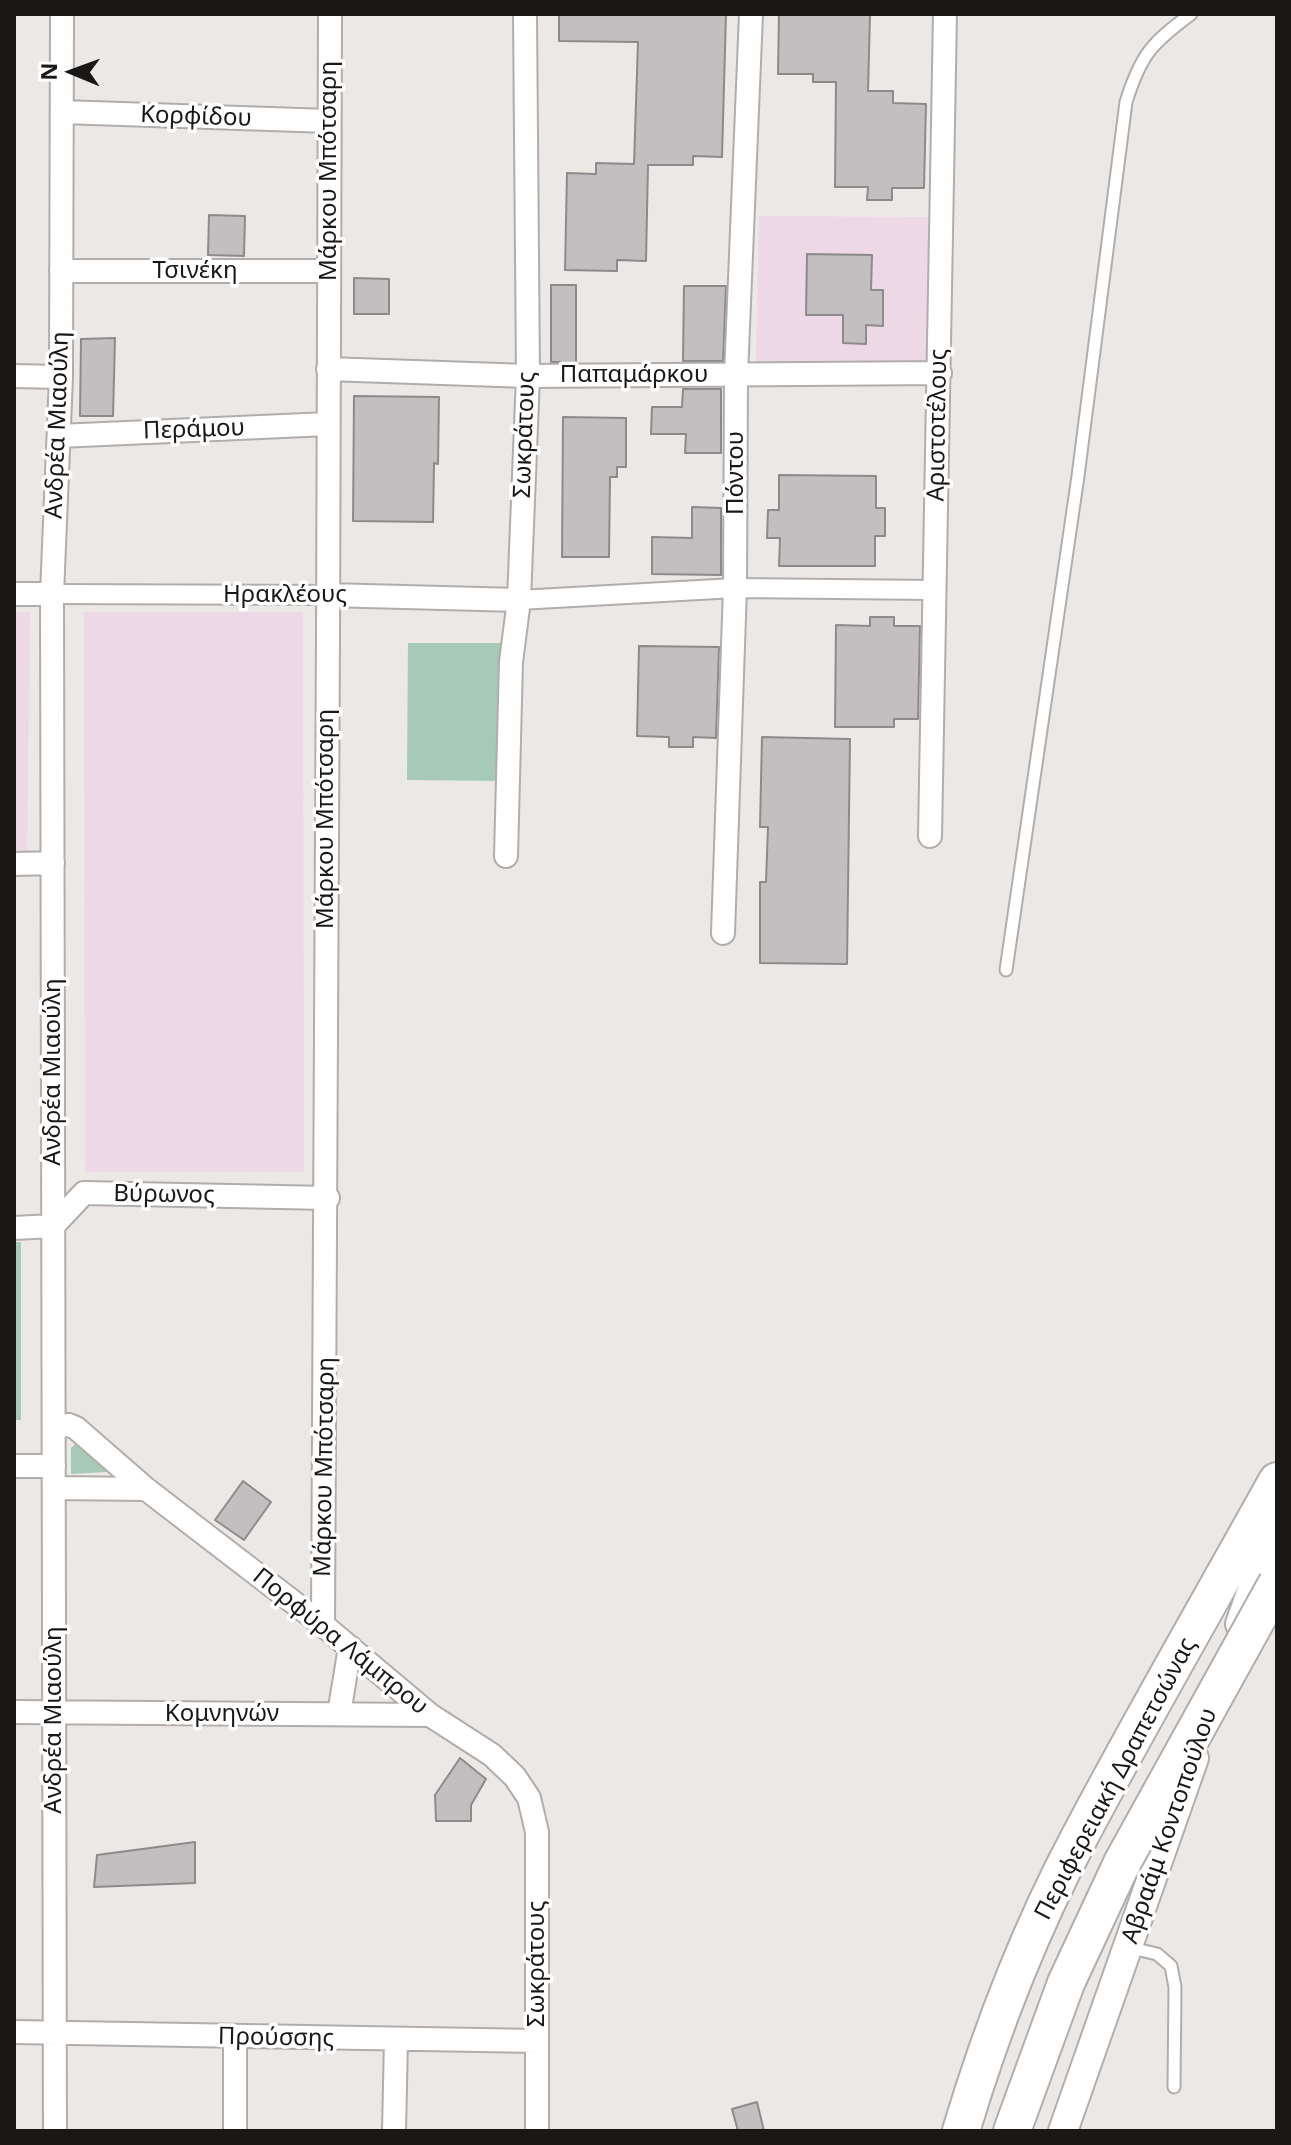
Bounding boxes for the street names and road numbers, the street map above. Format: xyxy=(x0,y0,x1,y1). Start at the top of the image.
street label: Μάρκου Μπότσαρη xyxy=(315,61,343,281)
street label: Κορφίδου xyxy=(140,101,252,133)
street label: Τσινέκη xyxy=(153,257,237,285)
street label: Ανδρέα Μιαούλη xyxy=(40,331,76,519)
street label: Αριστοτέλους xyxy=(922,348,954,502)
street label: Παπαμάρκου xyxy=(560,361,708,389)
street label: Σωκράτους xyxy=(508,371,542,499)
street label: Περάμου xyxy=(143,414,245,446)
street label: Πόντου xyxy=(722,431,750,515)
street label: Ηρακλέους xyxy=(223,581,347,609)
street label: Μάρκου Μπότσαρη xyxy=(312,709,340,929)
street label: Ανδρέα Μιαούλη xyxy=(39,978,67,1166)
street label: Βύρωνος xyxy=(113,1180,215,1210)
street label: Μάρκου Μπότσαρη xyxy=(309,1357,341,1577)
street label: Πορφύρα Λάμπρου xyxy=(247,1562,433,1722)
street label: Ανδρέα Μιαούλη xyxy=(40,1626,68,1814)
street label: Περιφερειακή Δραπετσώνας xyxy=(1029,1633,1203,1925)
street label: Κομνηνών xyxy=(165,1700,279,1728)
street label: Αβραάμ Κοντοπούλου xyxy=(1116,1705,1224,1947)
street label: Σωκράτους xyxy=(523,1901,551,2027)
street label: Προύσσης xyxy=(218,2023,334,2053)

